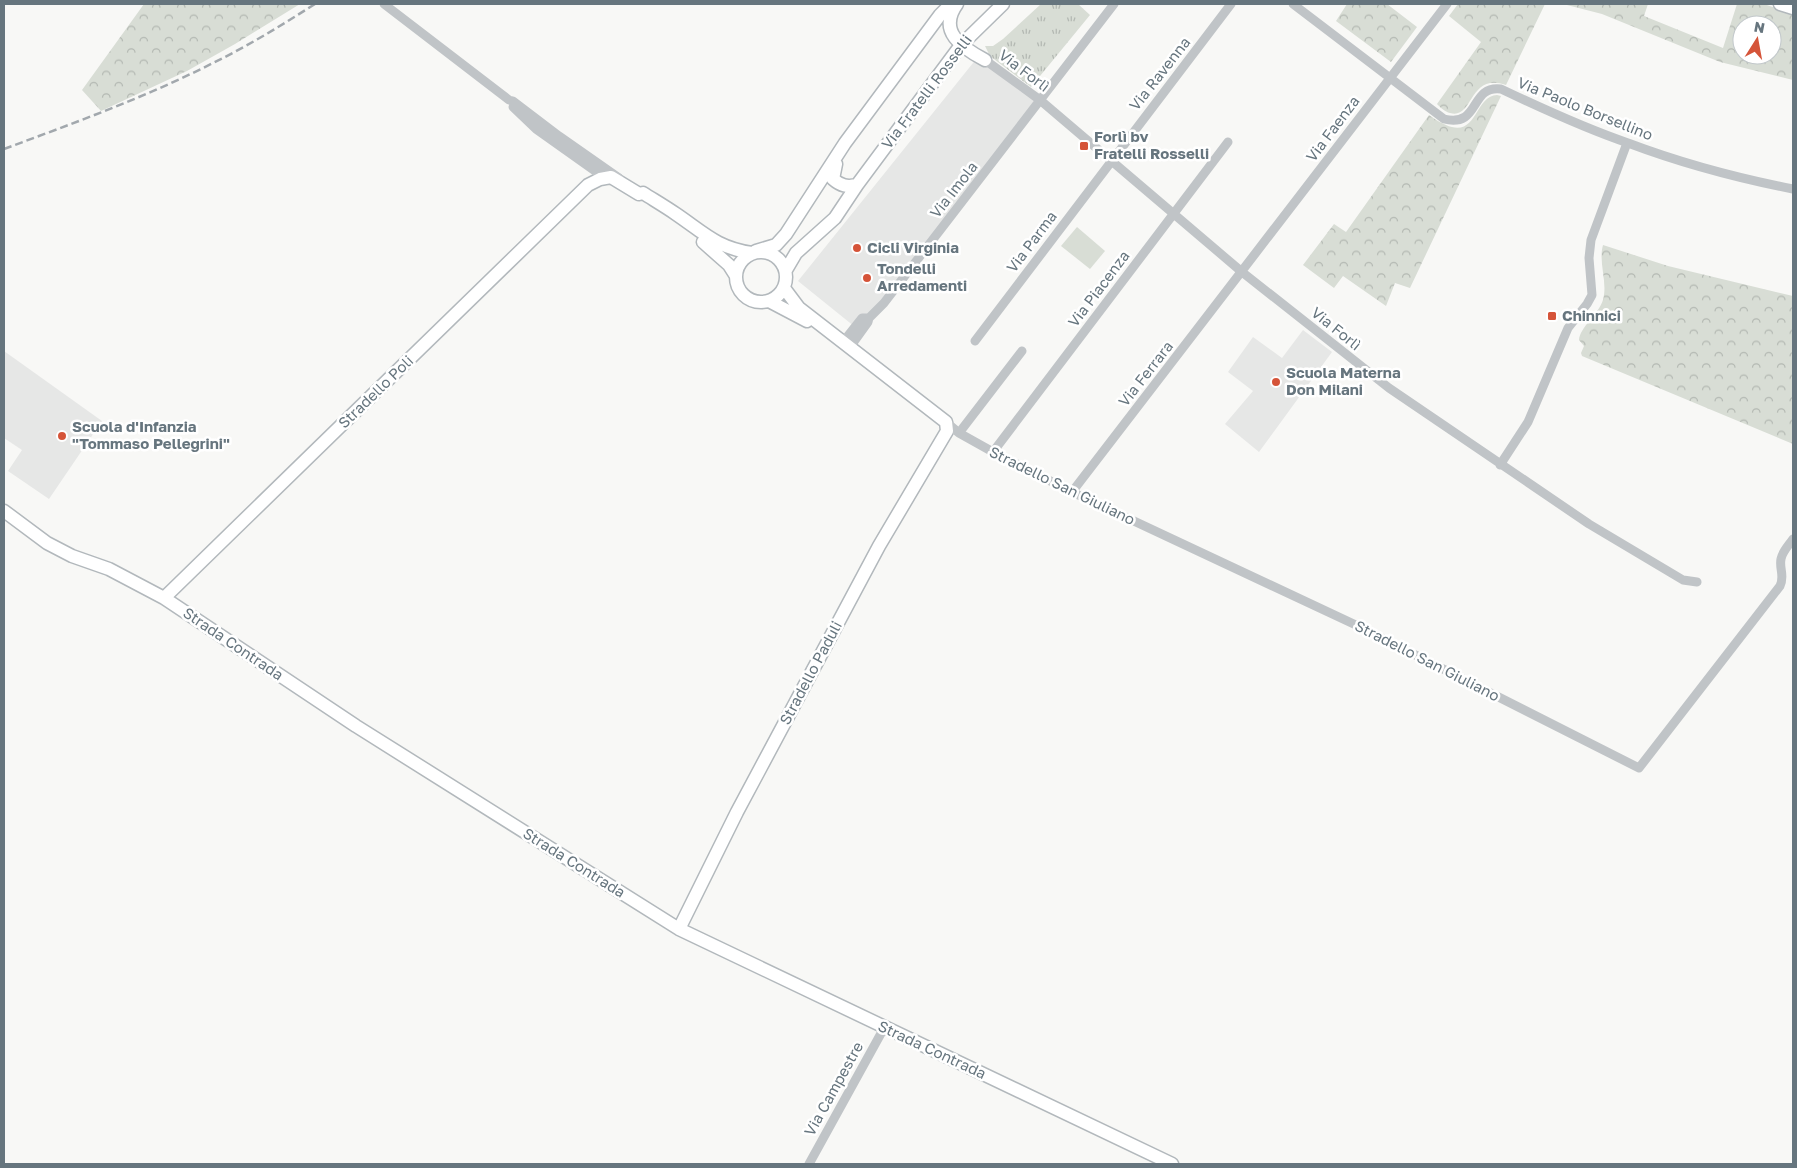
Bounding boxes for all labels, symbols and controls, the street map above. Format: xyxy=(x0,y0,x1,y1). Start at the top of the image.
north arrow xyxy=(1732,15,1782,65)
text: N xyxy=(1753,17,1766,36)
street label: Via Fratelli Rosselli xyxy=(877,31,975,152)
street label: Via Ravenna xyxy=(1125,33,1193,114)
street label: Via Forlì xyxy=(996,45,1053,95)
street label: Via Paolo Borsellino xyxy=(1515,73,1656,143)
street label: Via Faenza xyxy=(1302,92,1363,165)
place label: Forlì bv Fratelli Rosselli xyxy=(1094,127,1209,162)
marker: Forlì bv Fratelli Rosselli xyxy=(1078,140,1090,152)
street label: Via Imola xyxy=(926,158,981,221)
street label: Via Parma xyxy=(1002,207,1060,276)
place label: Cicli Virginia xyxy=(867,238,959,256)
marker: Cicli Virginia xyxy=(851,242,863,254)
street label: Via Piacenza xyxy=(1064,247,1133,330)
place label: Tondelli Arredamenti xyxy=(877,259,967,294)
marker: Tondelli Arredamenti xyxy=(861,272,873,284)
street label: Via Forlì xyxy=(1308,303,1365,354)
place label: Chinnici xyxy=(1562,306,1621,324)
marker: Chinnici xyxy=(1546,310,1558,322)
street label: Via Ferrara xyxy=(1114,337,1176,410)
street label: Stradello Poli xyxy=(334,351,416,431)
place label: Scuola Materna Don Milani xyxy=(1286,363,1401,398)
marker: Scuola Materna Don Milani xyxy=(1270,376,1282,388)
place label: Scuola d'Infanzia "Tommaso Pellegrini" xyxy=(72,417,230,452)
marker: Scuola d'Infanzia "Tommaso Pellegrini" xyxy=(56,430,68,442)
street label: Stradello San Giuliano xyxy=(987,442,1138,528)
street label: Strada Contrada xyxy=(180,603,287,683)
street label: Stradello San Giuliano xyxy=(1352,616,1503,704)
street label: Stradello Paduli xyxy=(775,618,845,727)
street label: Strada Contrada xyxy=(520,823,629,901)
street label: Strada Contrada xyxy=(876,1016,989,1082)
street label: Via Campestre xyxy=(800,1038,866,1139)

